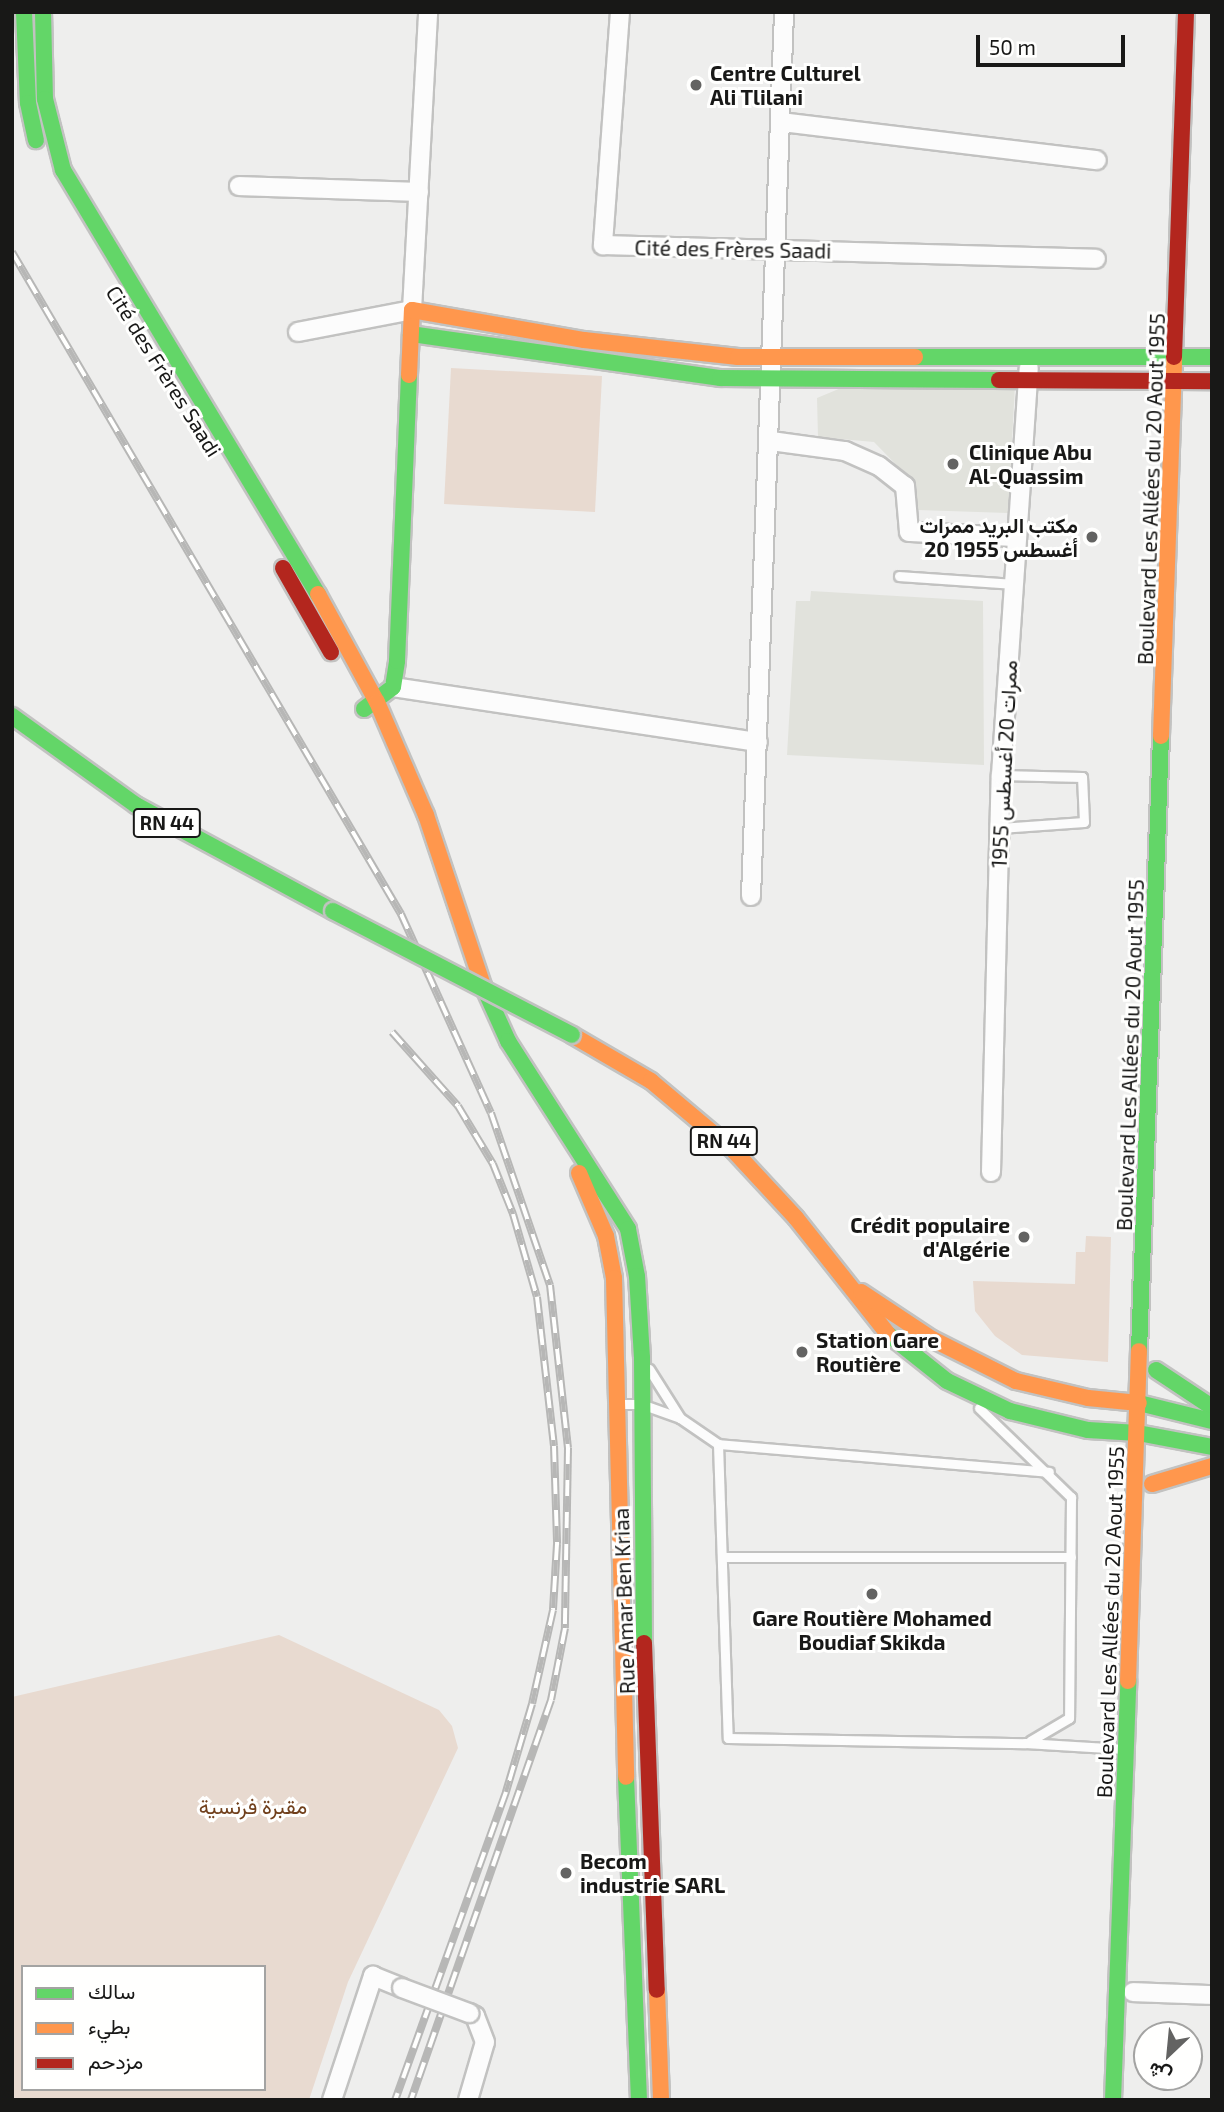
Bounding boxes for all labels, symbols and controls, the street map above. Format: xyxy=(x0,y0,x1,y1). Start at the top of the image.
scale bar xyxy=(979,21,1128,65)
text: 50 m xyxy=(989,34,1036,59)
place label: Centre Culturel Ali Tlilani xyxy=(710,60,861,110)
marker: Centre Culturel Ali Tlilani xyxy=(688,77,704,93)
street label: Cité des Frères Saadi xyxy=(634,235,832,263)
street label: Cité des Frères Saadi xyxy=(101,281,227,461)
street label: Boulevard Les Allées du 20 Aout 1955 xyxy=(1132,312,1170,666)
place label: Clinique Abu Al-Quassim xyxy=(969,439,1092,489)
marker: Clinique Abu Al-Quassim xyxy=(943,454,963,474)
place label: مكتب البريد ممرات 20 أغسطس 1955 xyxy=(920,512,1078,562)
marker: مكتب البريد ممرات 20 أغسطس 1955 xyxy=(1084,529,1100,545)
street label: ممرات 20 أغسطس 1955 xyxy=(986,659,1022,869)
road number: RN 44 xyxy=(132,808,202,838)
street label: Boulevard Les Allées du 20 Aout 1955 xyxy=(1111,878,1149,1232)
road number: RN 44 xyxy=(689,1126,759,1156)
place label: Crédit populaire d'Algérie xyxy=(850,1212,1010,1262)
marker: Crédit populaire d'Algérie xyxy=(1016,1229,1032,1245)
place label: Station Gare Routière xyxy=(816,1327,939,1377)
marker: Station Gare Routière xyxy=(794,1344,810,1360)
street label: Boulevard Les Allées du 20 Aout 1955 xyxy=(1091,1445,1129,1799)
street label: Rue Amar Ben Kriaa xyxy=(608,1507,640,1695)
marker: Gare Routière Mohamed Boudiaf Skikda xyxy=(864,1586,880,1602)
place label: Gare Routière Mohamed Boudiaf Skikda xyxy=(752,1605,992,1655)
park label: مقبرة فرنسية xyxy=(199,1793,307,1819)
place label: Becom industrie SARL xyxy=(580,1848,725,1898)
marker: Becom industrie SARL xyxy=(558,1865,574,1881)
legend xyxy=(21,1965,266,2091)
text: سالك xyxy=(88,1978,135,2003)
text: بطيء xyxy=(88,2013,131,2038)
north arrow xyxy=(1133,2021,1203,2091)
text: مزدحم xyxy=(88,2048,143,2073)
text: ش xyxy=(1144,2058,1175,2089)

